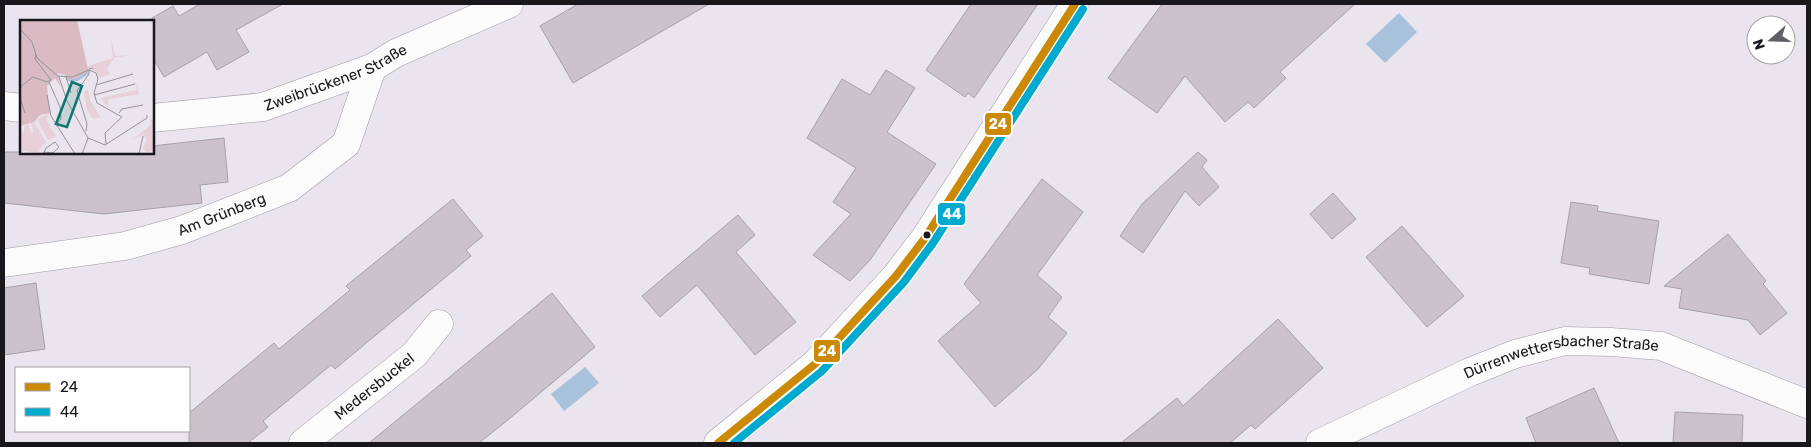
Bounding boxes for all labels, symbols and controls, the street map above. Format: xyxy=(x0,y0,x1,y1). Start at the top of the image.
north arrow xyxy=(1746,15,1796,65)
inset map xyxy=(20,20,154,154)
text: N xyxy=(1750,37,1769,52)
street label: Zweibrückener Straße xyxy=(262,40,410,115)
line badge: 24 xyxy=(984,112,1012,136)
text: 24 xyxy=(989,116,1008,133)
street label: Am Grünberg xyxy=(175,189,268,240)
line badge: 44 xyxy=(937,202,966,226)
text: 44 xyxy=(942,206,962,223)
unlabelled marker xyxy=(922,230,932,240)
street label: Dürrenwettersbacher Straße xyxy=(1461,332,1660,383)
line badge: 24 xyxy=(813,339,841,363)
text: 24 xyxy=(818,343,837,360)
street label: Medersbuckel xyxy=(331,349,418,424)
legend xyxy=(15,367,190,432)
text: 24 xyxy=(60,378,78,396)
text: 44 xyxy=(60,403,79,421)

